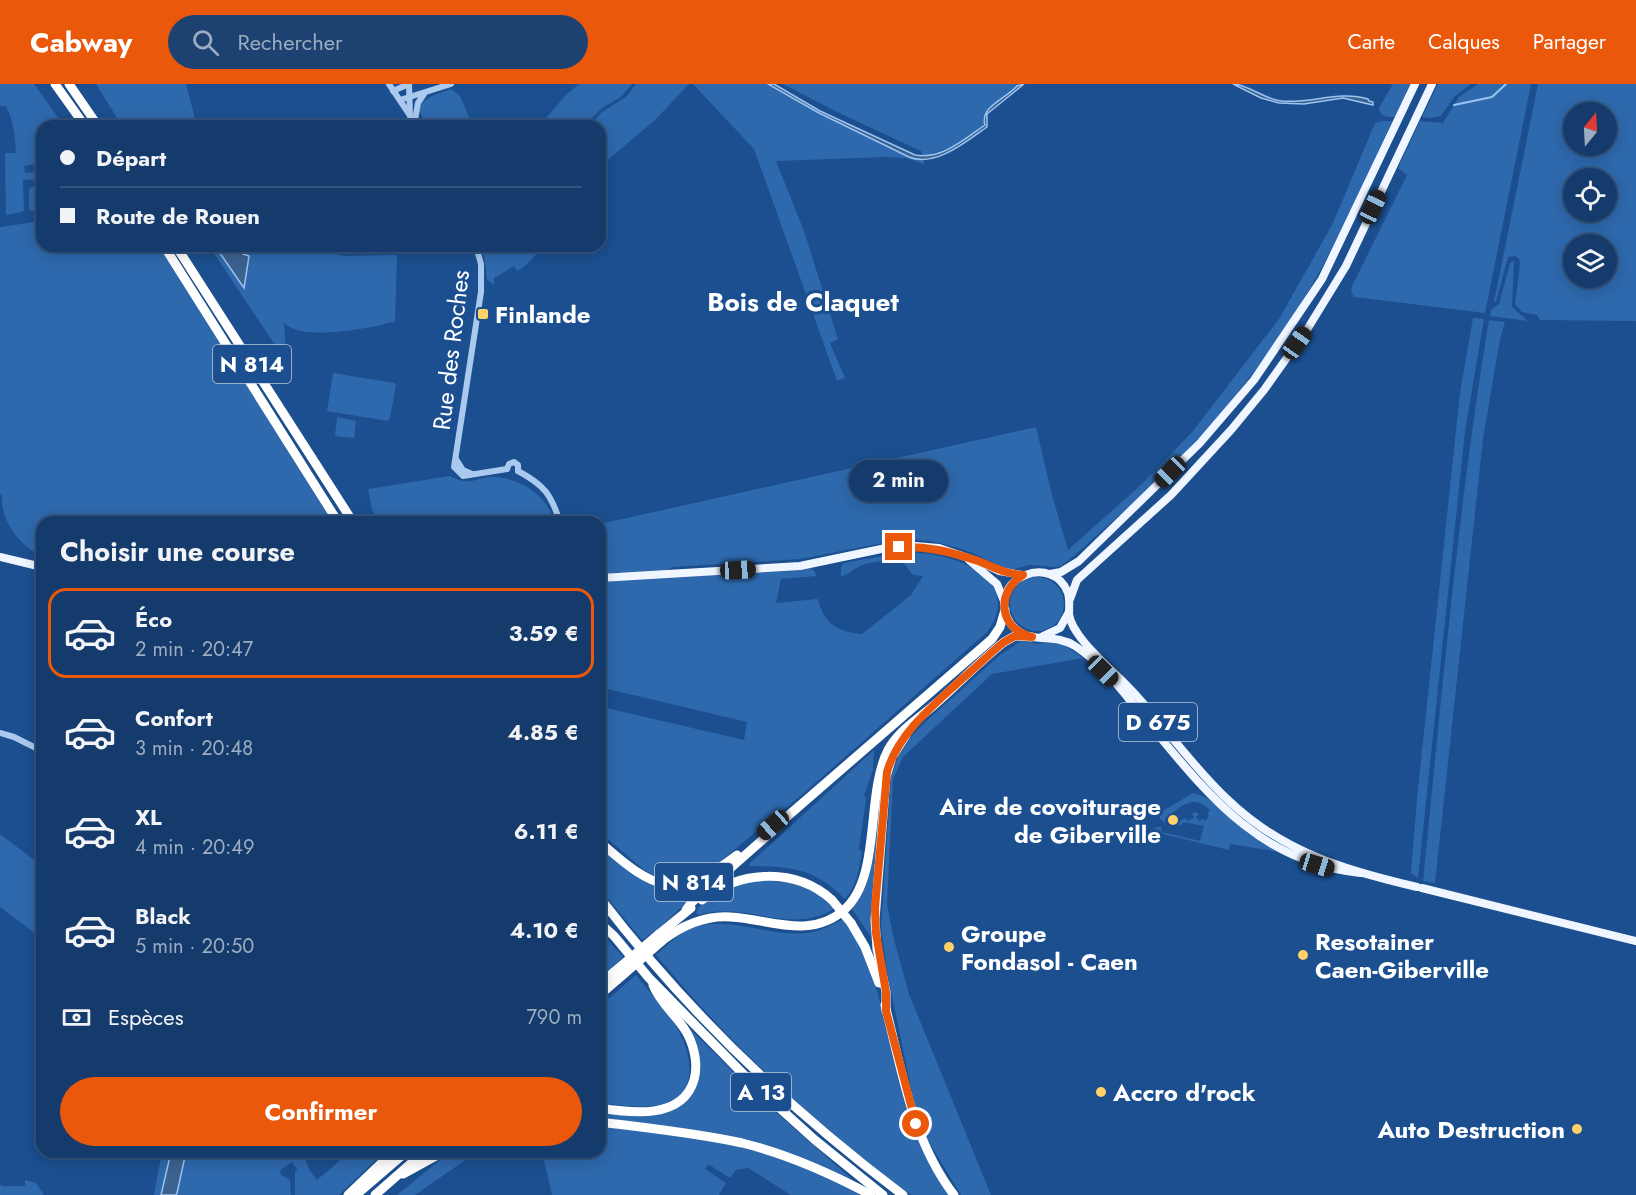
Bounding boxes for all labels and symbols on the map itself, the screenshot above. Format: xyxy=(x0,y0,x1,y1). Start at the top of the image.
north arrow xyxy=(1563,102,1617,156)
car xyxy=(1357,187,1389,227)
street label: Rue des Roches xyxy=(424,268,478,432)
district label: Bois de Claquet xyxy=(707,283,900,321)
place label: Finlande xyxy=(495,297,590,332)
marker: Finlande xyxy=(476,307,490,321)
car xyxy=(1279,323,1315,363)
road number: N 814 xyxy=(213,345,291,383)
car xyxy=(1151,453,1189,491)
callout: 2 min xyxy=(850,460,948,502)
route end xyxy=(885,533,912,560)
car xyxy=(720,560,756,580)
car xyxy=(1084,652,1122,690)
road number: D 675 xyxy=(1119,703,1197,741)
place label: Aire de covoiturage de Giberville xyxy=(938,789,1161,852)
car xyxy=(754,806,792,844)
marker: Aire de covoiturage de Giberville xyxy=(1166,813,1180,827)
car xyxy=(1297,851,1337,879)
road number: N 814 xyxy=(655,863,733,901)
place label: Groupe Fondasol - Caen xyxy=(961,916,1138,979)
place label: Resotainer Caen-Giberville xyxy=(1315,924,1489,987)
marker: Groupe Fondasol - Caen xyxy=(942,940,956,954)
marker: Resotainer Caen-Giberville xyxy=(1296,948,1310,962)
road number: A 13 xyxy=(731,1073,791,1111)
place label: Accro d'rock xyxy=(1112,1075,1256,1110)
marker: Accro d'rock xyxy=(1094,1085,1108,1099)
route start xyxy=(902,1110,929,1137)
place label: Auto Destruction xyxy=(1376,1112,1565,1147)
marker: Auto Destruction xyxy=(1570,1122,1584,1136)

